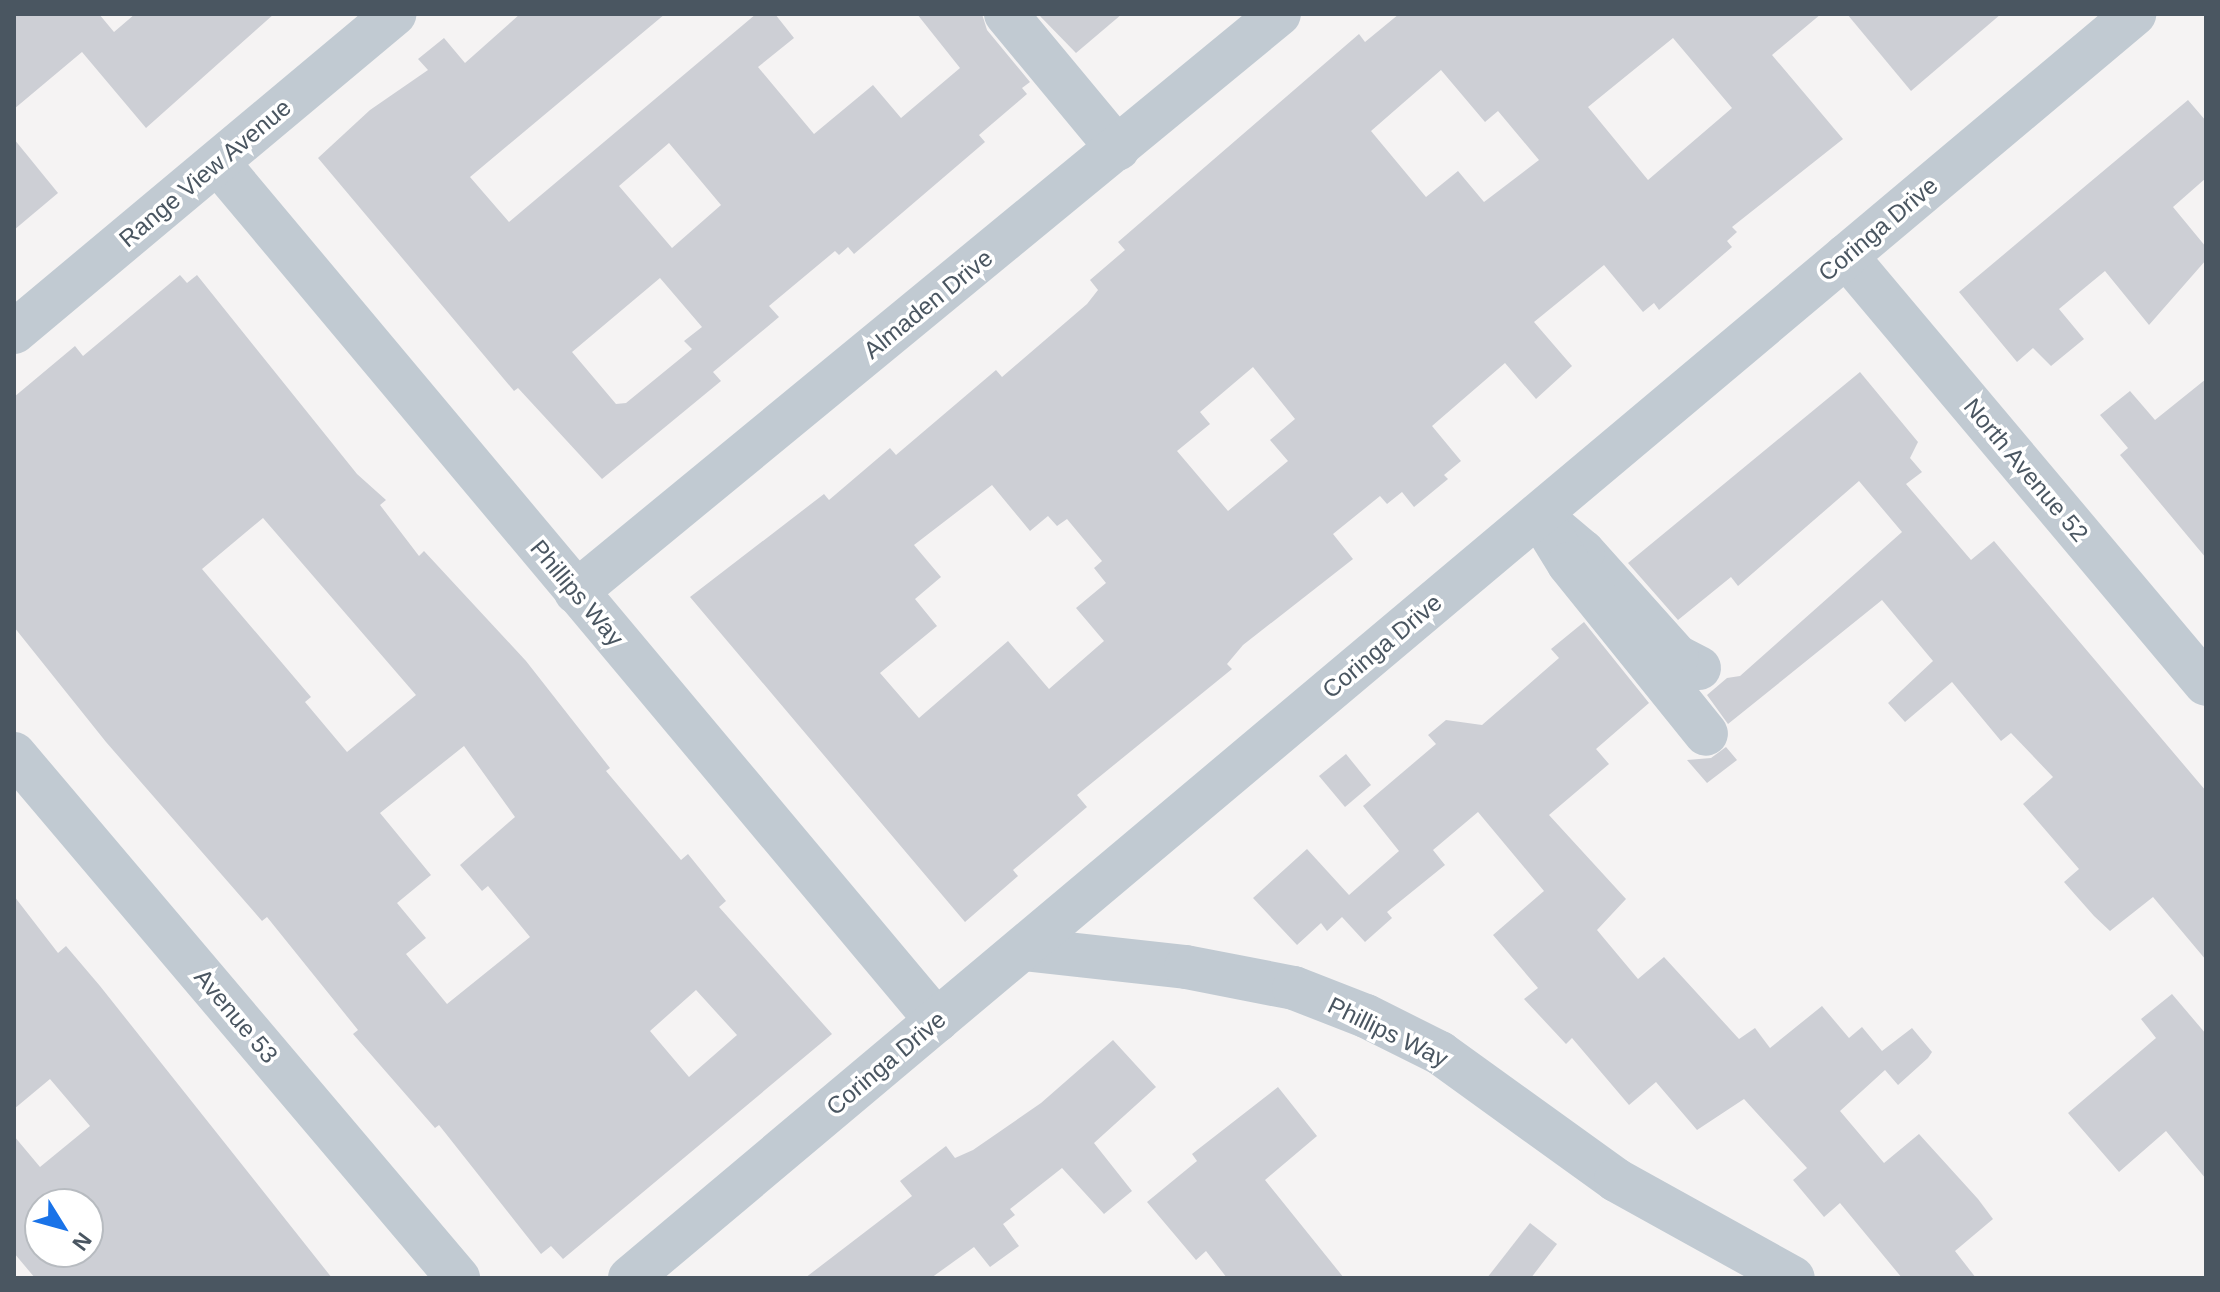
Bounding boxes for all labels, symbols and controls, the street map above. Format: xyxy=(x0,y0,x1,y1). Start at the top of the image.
street label: Range View Avenue xyxy=(113,92,297,254)
street label: Coringa Drive xyxy=(1813,171,1943,287)
street label: Almaden Drive xyxy=(858,243,998,365)
street label: North Avenue 52 xyxy=(1957,392,2095,548)
street label: Phillips Way xyxy=(524,534,630,652)
street label: Coringa Drive xyxy=(1317,588,1447,704)
street label: Avenue 53 xyxy=(188,963,284,1069)
street label: Phillips Way xyxy=(1323,991,1453,1073)
street label: Coringa Drive xyxy=(821,1005,951,1121)
north arrow xyxy=(24,1188,104,1268)
text: N xyxy=(67,1228,97,1255)

